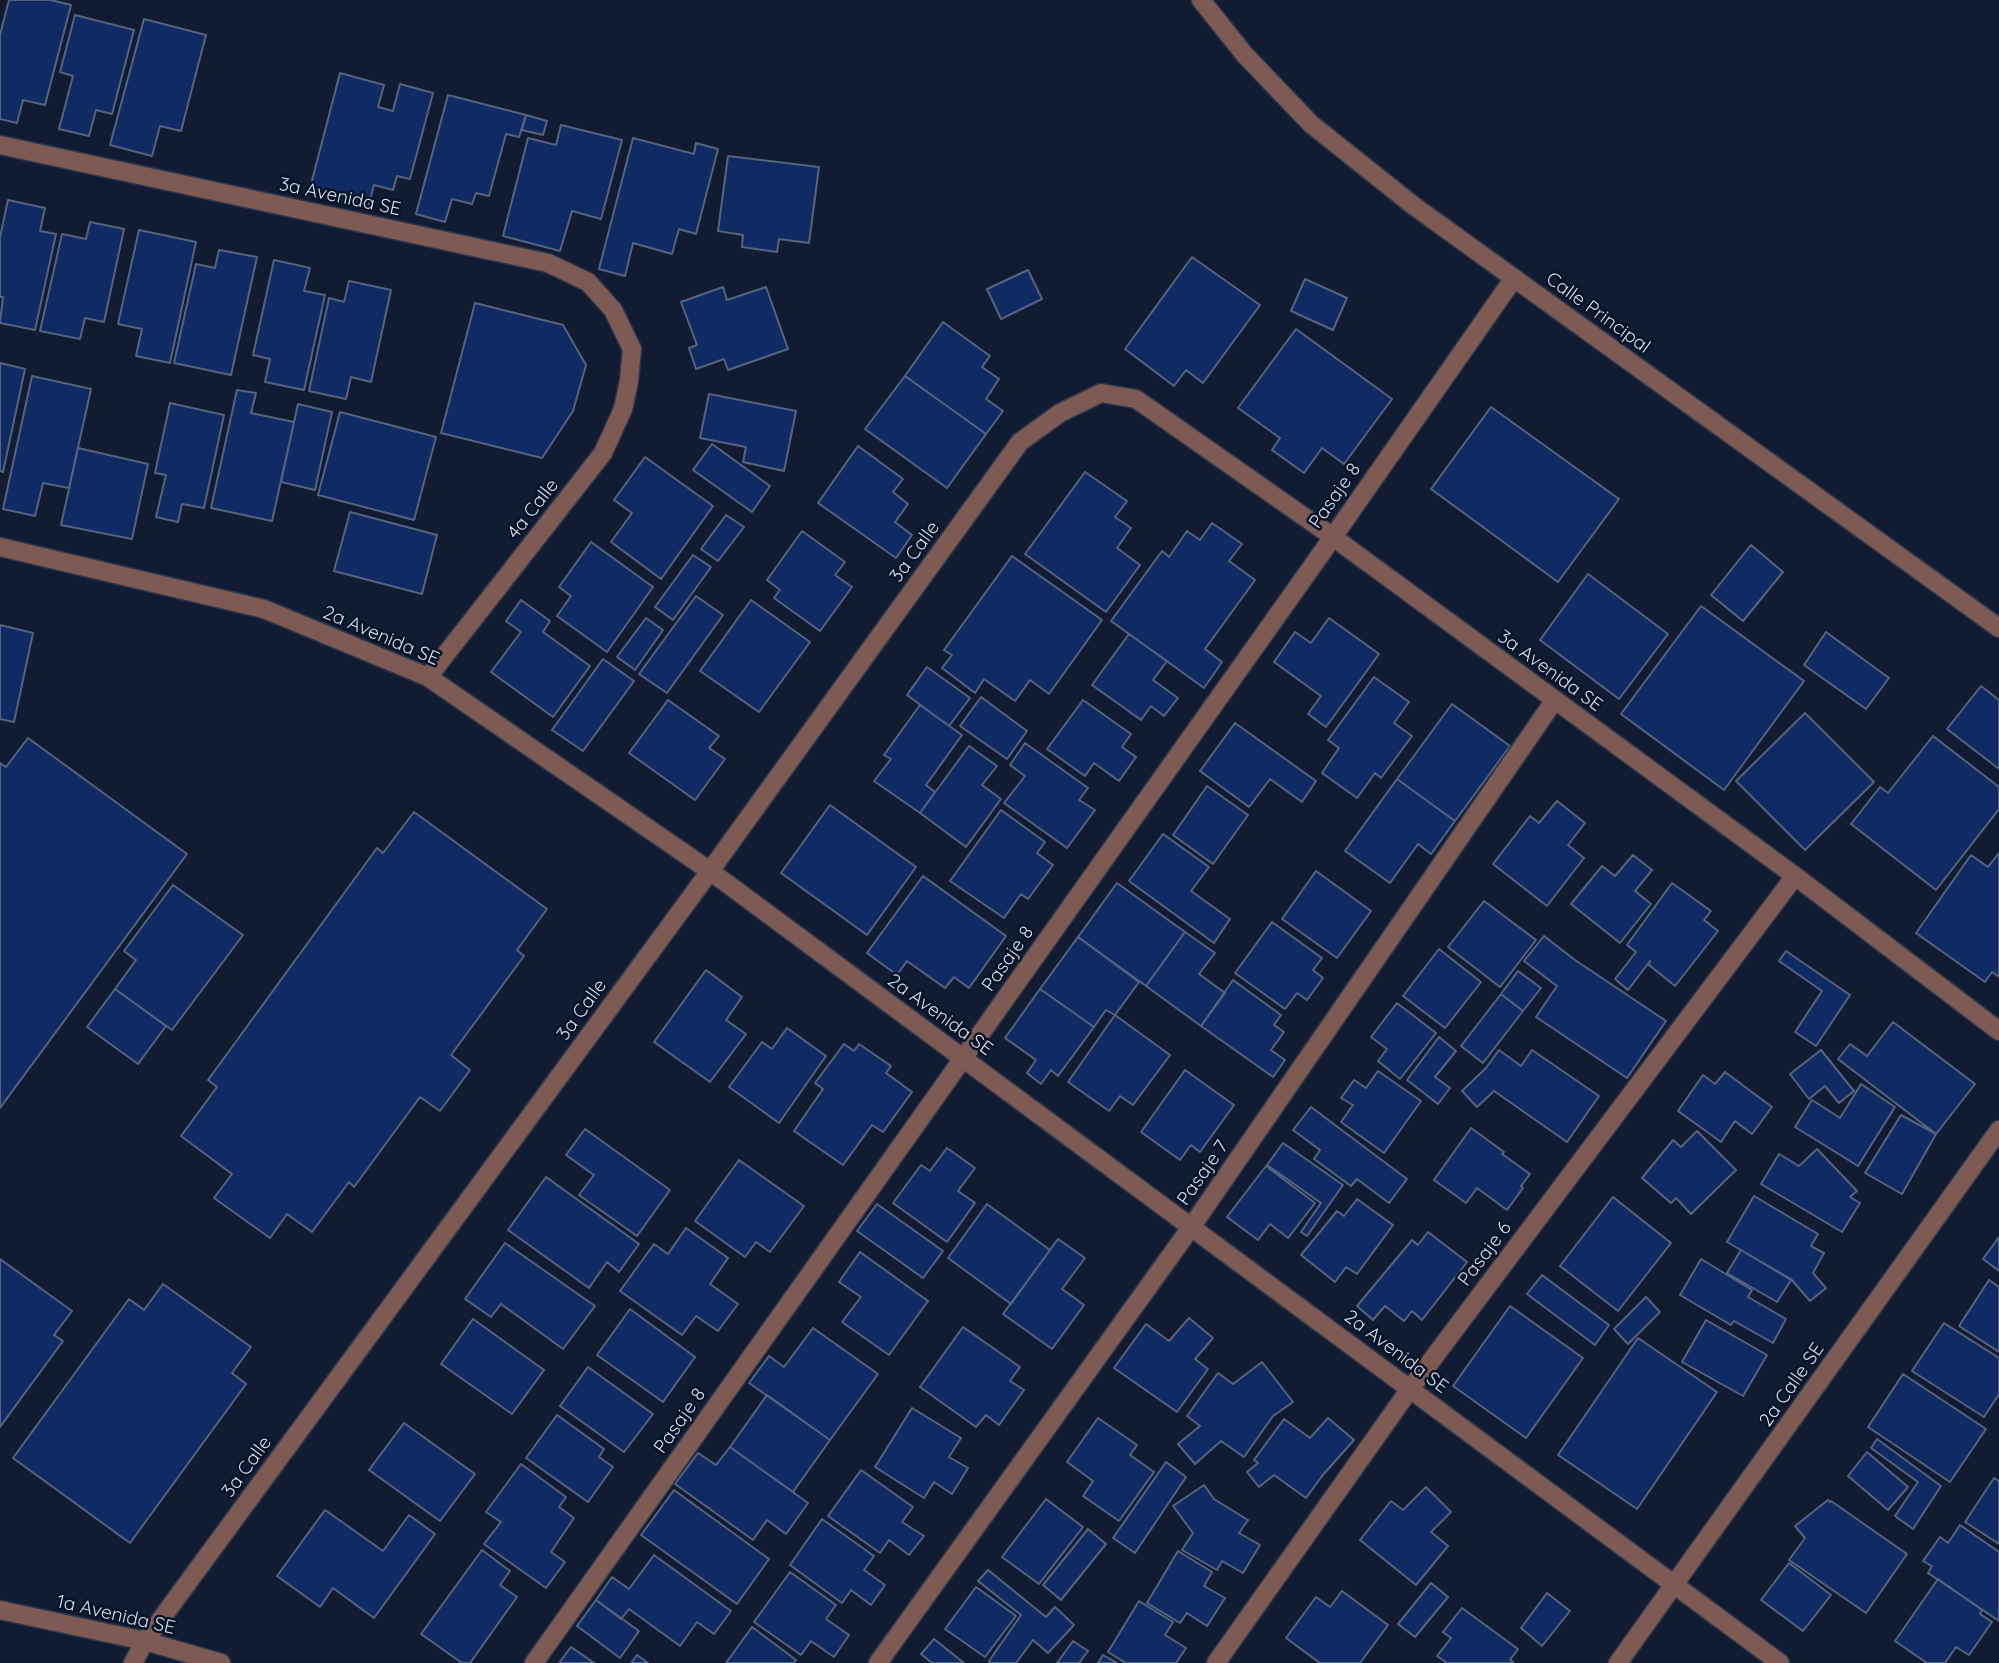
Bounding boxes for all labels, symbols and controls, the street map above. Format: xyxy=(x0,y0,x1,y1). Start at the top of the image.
street label: 3a Avenida SE xyxy=(277,173,403,221)
street label: Calle Principal xyxy=(1541,268,1655,358)
street label: Pasaje 8 xyxy=(1304,459,1366,533)
street label: 4a Calle xyxy=(502,474,564,544)
street label: 3a Calle xyxy=(885,517,945,587)
street label: 2a Avenida SE xyxy=(319,601,443,671)
street label: 3a Avenida SE xyxy=(1493,625,1607,717)
street label: Pasaje 8 xyxy=(977,922,1039,996)
street label: 2a Avenida SE xyxy=(883,969,997,1061)
street label: 3a Calle xyxy=(552,975,612,1045)
street label: Pasaje 7 xyxy=(1172,1136,1234,1210)
street label: Pasaje 6 xyxy=(1453,1217,1517,1291)
street label: 2a Avenida SE xyxy=(1339,1305,1453,1399)
street label: 2a Calle SE xyxy=(1755,1339,1829,1431)
street label: Pasaje 8 xyxy=(649,1384,711,1458)
street label: 3a Calle xyxy=(217,1432,277,1502)
street label: 1a Avenida SE xyxy=(55,1590,177,1640)

